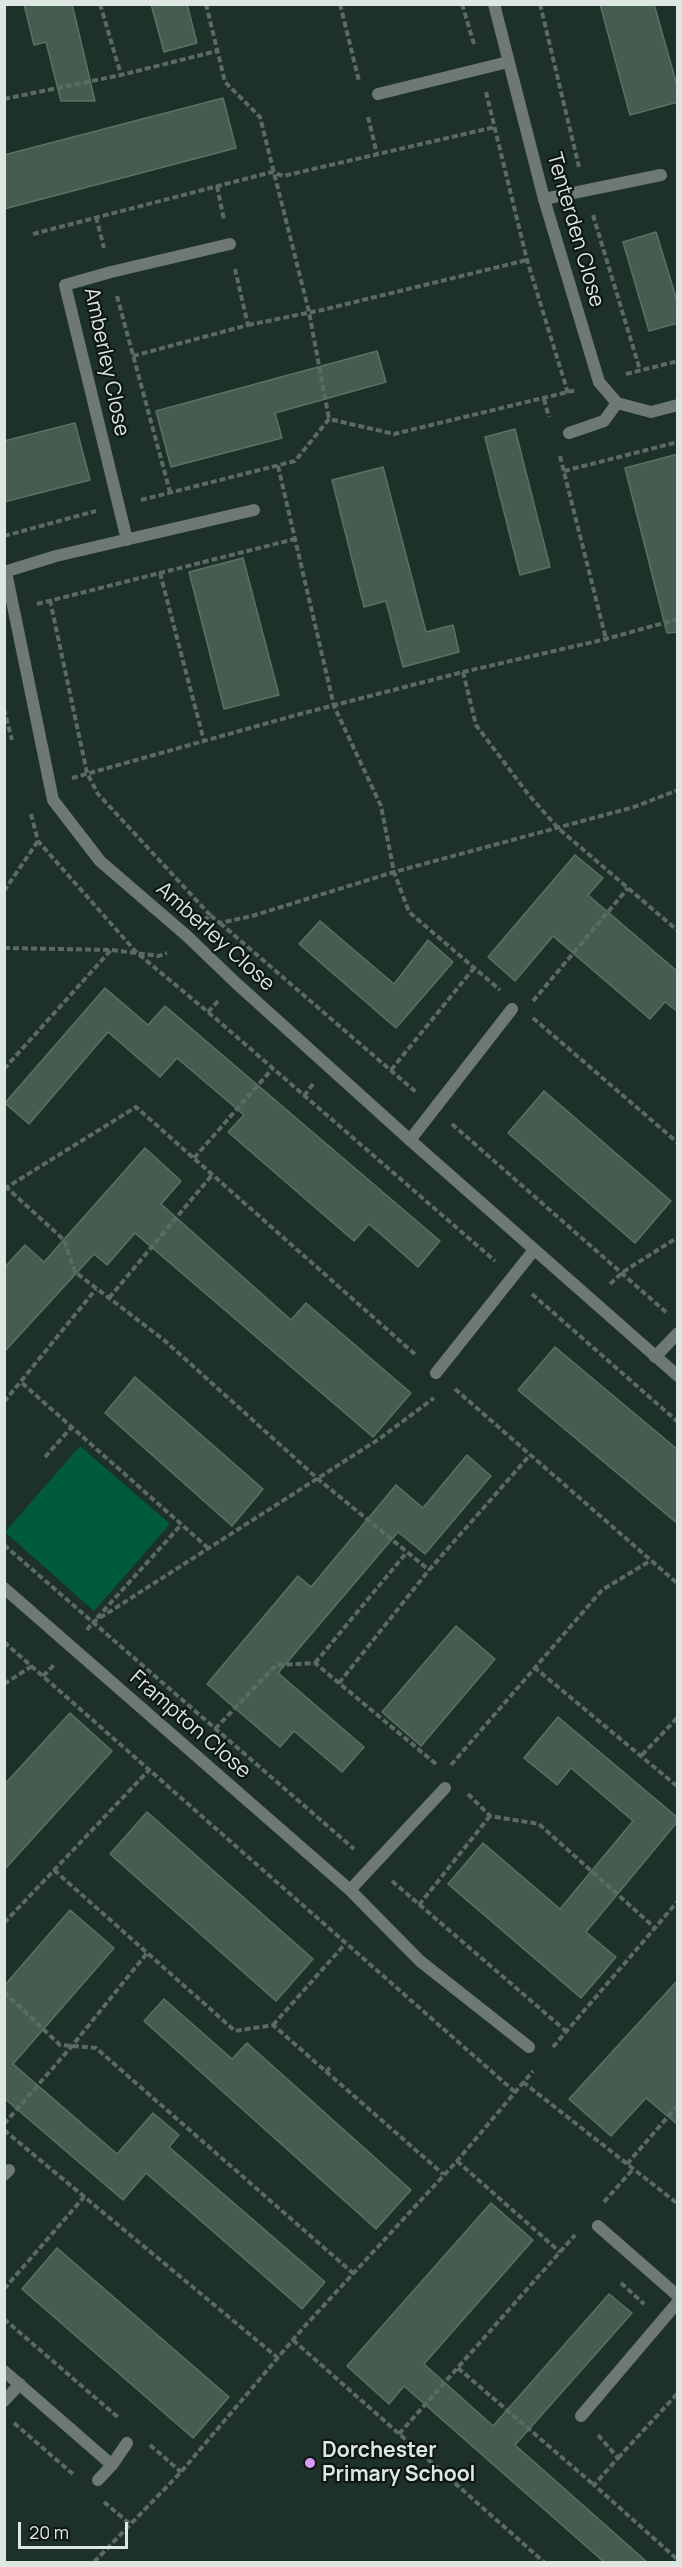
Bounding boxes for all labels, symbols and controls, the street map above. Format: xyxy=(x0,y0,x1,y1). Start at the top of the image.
street label: Tenterden Close xyxy=(541,150,609,310)
street label: Amberley Close xyxy=(78,285,134,439)
street label: Amberley Close xyxy=(150,877,280,997)
street label: Frampton Close xyxy=(124,1666,256,1784)
place label: Dorchester Primary School xyxy=(322,2438,476,2488)
marker: Dorchester Primary School xyxy=(303,2456,317,2470)
scale bar xyxy=(21,2510,130,2548)
text: 20 m xyxy=(29,2520,69,2544)

